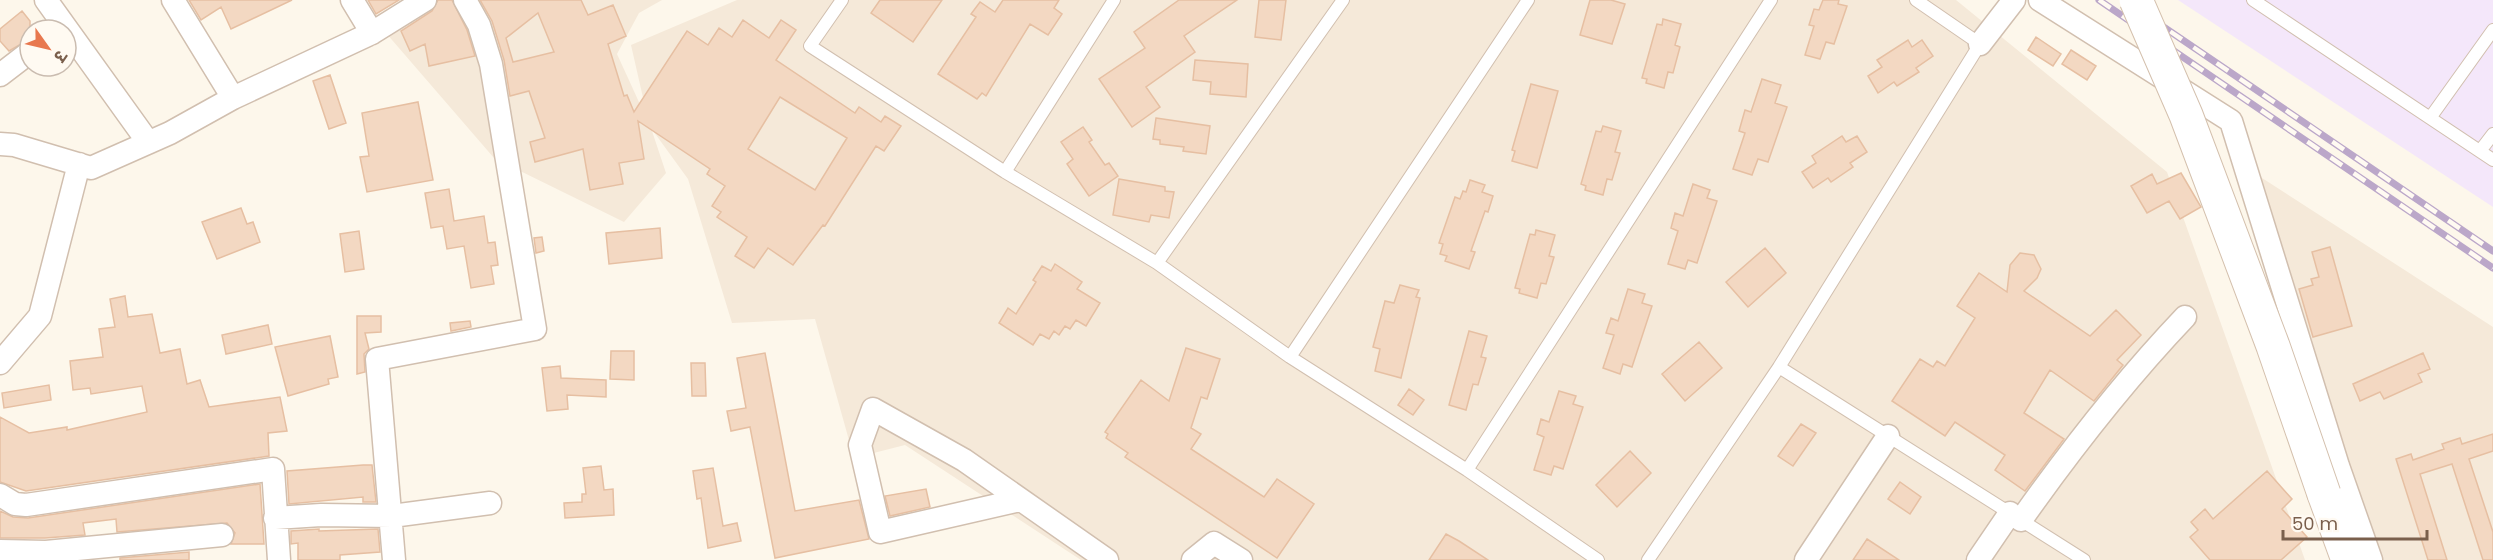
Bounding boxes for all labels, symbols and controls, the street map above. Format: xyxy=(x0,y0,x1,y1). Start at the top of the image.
north arrow xyxy=(18,18,78,78)
text: उ xyxy=(47,45,73,67)
scale bar xyxy=(2283,503,2427,541)
text: 50 m xyxy=(2292,511,2338,536)

